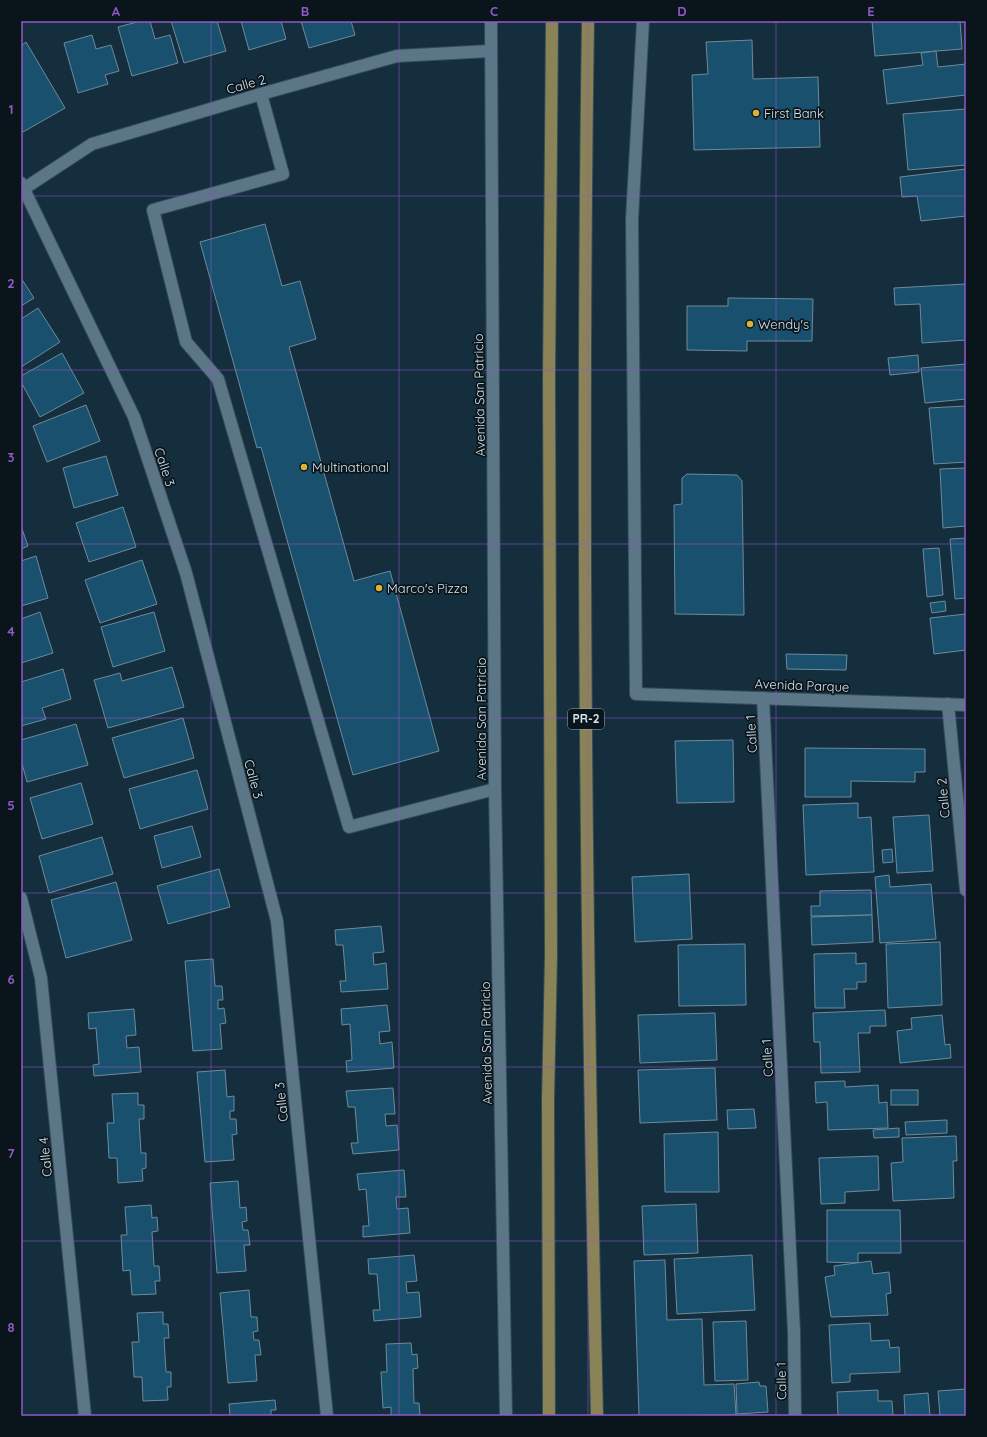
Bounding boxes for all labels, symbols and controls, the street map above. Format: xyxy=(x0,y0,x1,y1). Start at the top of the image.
text: A xyxy=(112,3,121,19)
text: B xyxy=(301,3,309,19)
text: C xyxy=(490,3,498,19)
text: D xyxy=(677,3,687,19)
text: E xyxy=(867,3,875,19)
street label: Calle 2 xyxy=(224,71,268,97)
text: 1 xyxy=(8,101,14,117)
place label: First Bank xyxy=(764,105,824,121)
marker: First Bank xyxy=(751,108,761,118)
text: 2 xyxy=(7,275,15,291)
place label: Wendy's xyxy=(758,316,809,332)
marker: Wendy's xyxy=(745,319,755,329)
street label: Avenida San Patricio xyxy=(470,333,488,457)
street label: Calle 3 xyxy=(151,446,179,489)
text: 3 xyxy=(8,449,15,465)
place label: Multinational xyxy=(312,459,389,475)
marker: Multinational xyxy=(299,462,309,472)
place label: Marco's Pizza xyxy=(387,580,468,596)
marker: Marco's Pizza xyxy=(374,583,384,593)
text: 4 xyxy=(7,623,15,639)
street label: Avenida San Patricio xyxy=(473,657,489,781)
street label: Avenida Parque xyxy=(754,675,850,695)
road number: PR-2 xyxy=(568,709,604,729)
street label: Calle 1 xyxy=(742,715,760,753)
street label: Calle 3 xyxy=(241,758,267,801)
street label: Calle 2 xyxy=(933,777,953,819)
text: 5 xyxy=(7,797,15,813)
text: 6 xyxy=(7,971,15,987)
street label: Avenida San Patricio xyxy=(477,981,495,1105)
street label: Calle 1 xyxy=(758,1039,776,1077)
street label: Calle 3 xyxy=(271,1081,291,1123)
street label: Calle 4 xyxy=(35,1136,55,1178)
text: 7 xyxy=(7,1145,15,1161)
text: 8 xyxy=(7,1319,15,1335)
street label: Calle 1 xyxy=(773,1362,789,1400)

